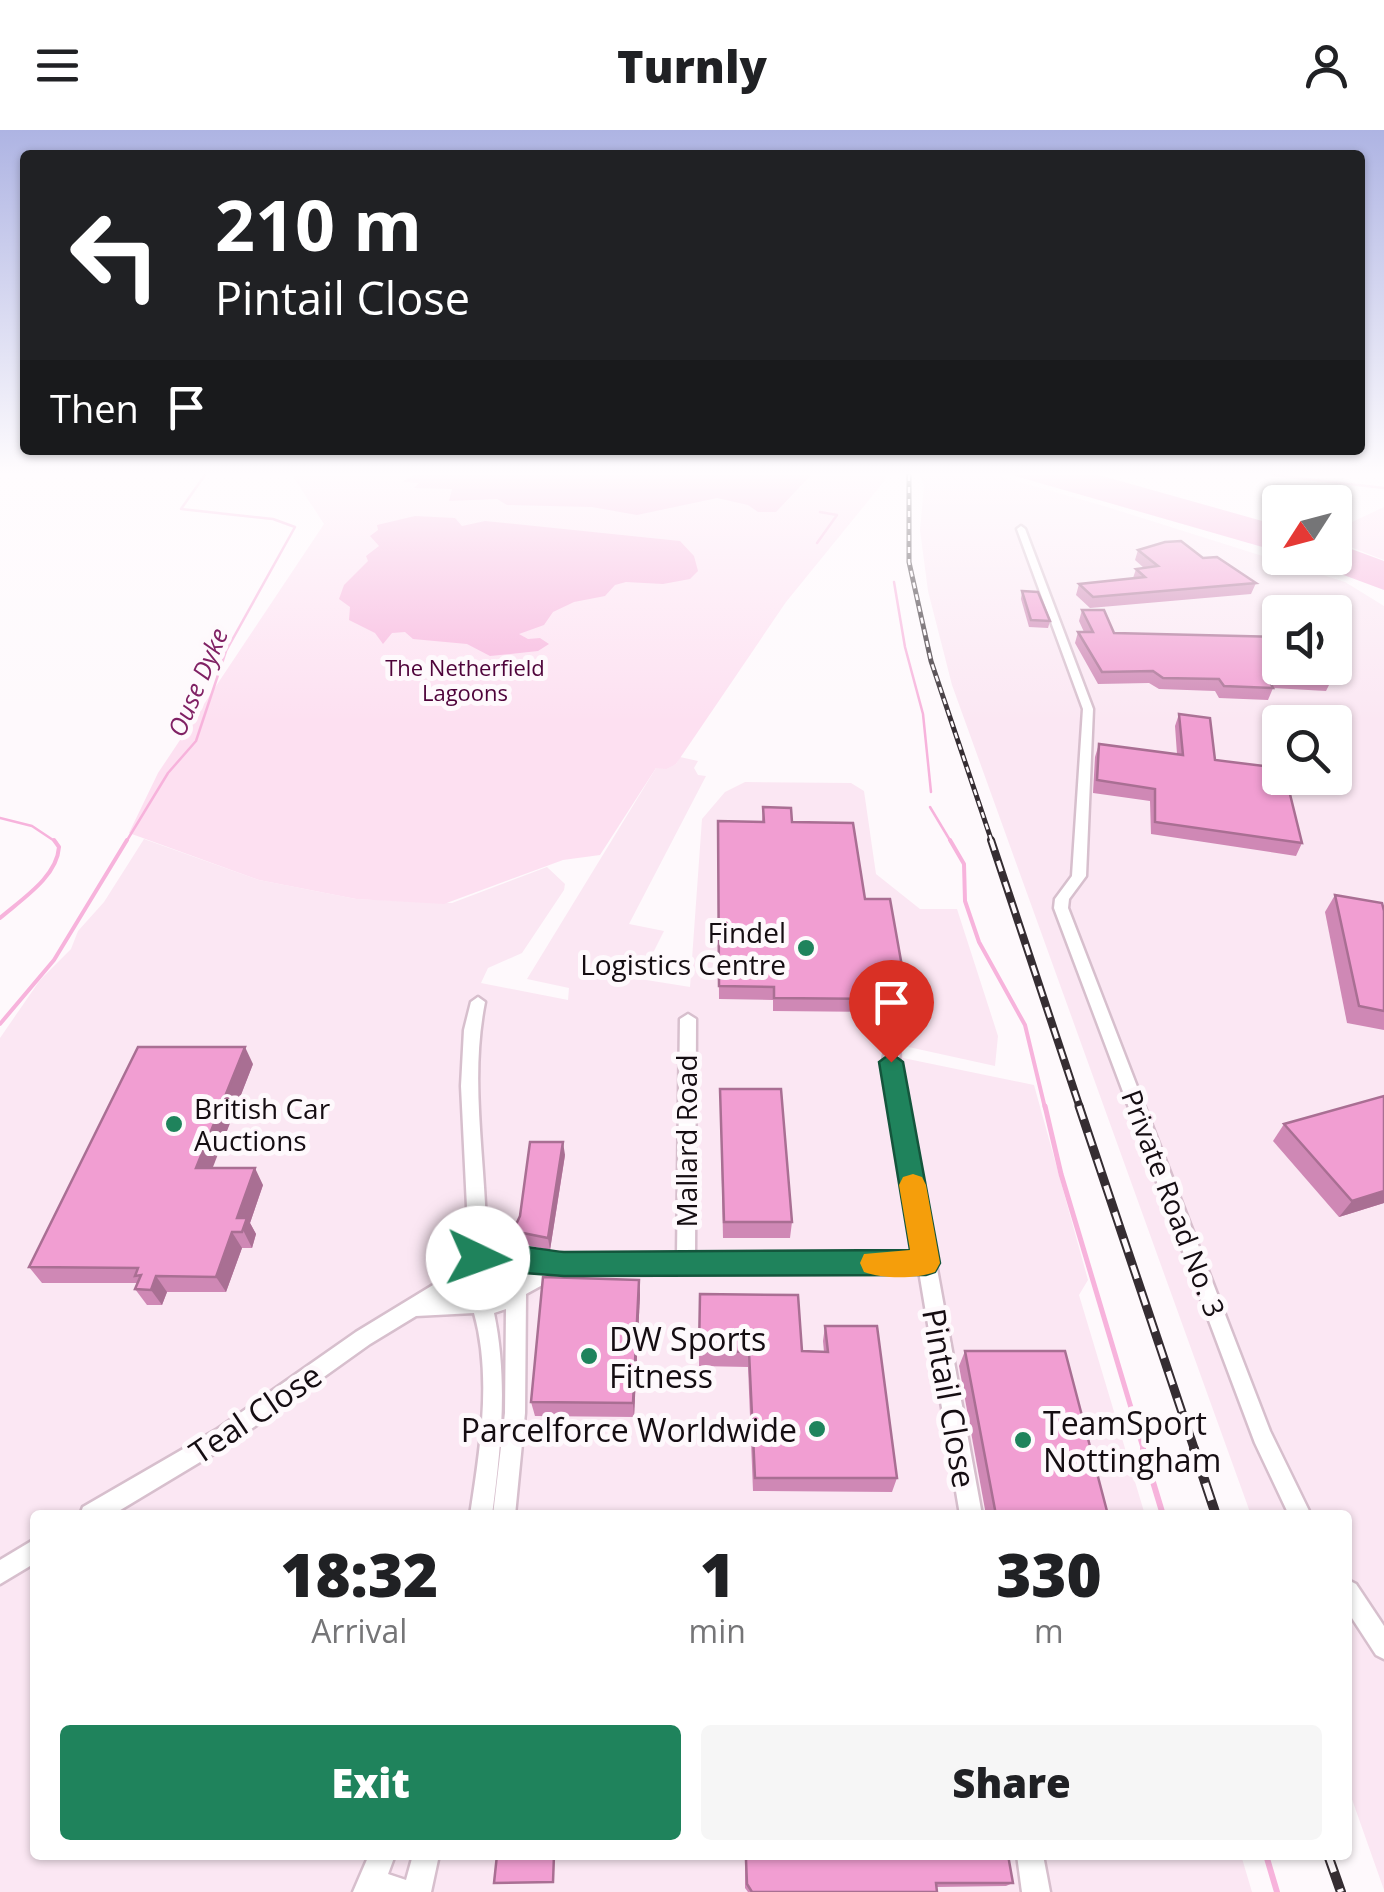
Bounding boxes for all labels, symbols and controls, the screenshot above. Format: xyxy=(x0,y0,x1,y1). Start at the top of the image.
text: Turnly xyxy=(617,35,767,96)
icon: menu xyxy=(30,38,85,93)
icon: person xyxy=(1299,38,1354,93)
text: 210 m xyxy=(215,176,422,272)
icon: left xyxy=(50,190,180,320)
text: Pintail Close xyxy=(215,267,470,328)
icon: arrive xyxy=(159,380,214,435)
text: Then xyxy=(50,382,139,434)
north arrow xyxy=(1262,485,1352,575)
map controls xyxy=(1262,485,1352,795)
button: sound xyxy=(1262,595,1352,685)
water label: Ouse Dyke xyxy=(159,622,235,742)
park label: The Netherfield Lagoons xyxy=(385,652,545,707)
button: search xyxy=(1262,705,1352,795)
place label: Findel Logistics Centre xyxy=(580,913,786,983)
marker: Findel Logistics Centre xyxy=(795,937,817,959)
pin xyxy=(849,960,934,1063)
icon: arrive xyxy=(864,975,919,1030)
street label: Mallard Road xyxy=(667,1054,705,1228)
street label: Private Road No. 3 xyxy=(1113,1084,1235,1322)
place label: British Car Auctions xyxy=(194,1089,331,1159)
marker: British Car Auctions xyxy=(163,1113,185,1135)
position arrow xyxy=(426,1206,530,1310)
street label: Pintail Close xyxy=(913,1305,987,1491)
place label: DW Sports Fitness xyxy=(609,1317,766,1397)
marker: DW Sports Fitness xyxy=(578,1345,600,1367)
street label: Teal Close xyxy=(181,1353,329,1473)
place label: TeamSport Nottingham xyxy=(1043,1401,1221,1481)
place label: Parcelforce Worldwide xyxy=(461,1408,797,1451)
marker: Parcelforce Worldwide xyxy=(806,1418,828,1440)
marker: TeamSport Nottingham xyxy=(1012,1429,1034,1451)
text: 18:32 xyxy=(280,1533,438,1615)
text: 1 xyxy=(700,1533,735,1615)
text: 330 xyxy=(996,1533,1102,1615)
text: Arrival xyxy=(311,1609,407,1652)
text: min xyxy=(689,1609,746,1652)
text: m xyxy=(1034,1609,1064,1652)
button: Exit xyxy=(60,1725,681,1840)
button: Share xyxy=(701,1725,1322,1840)

